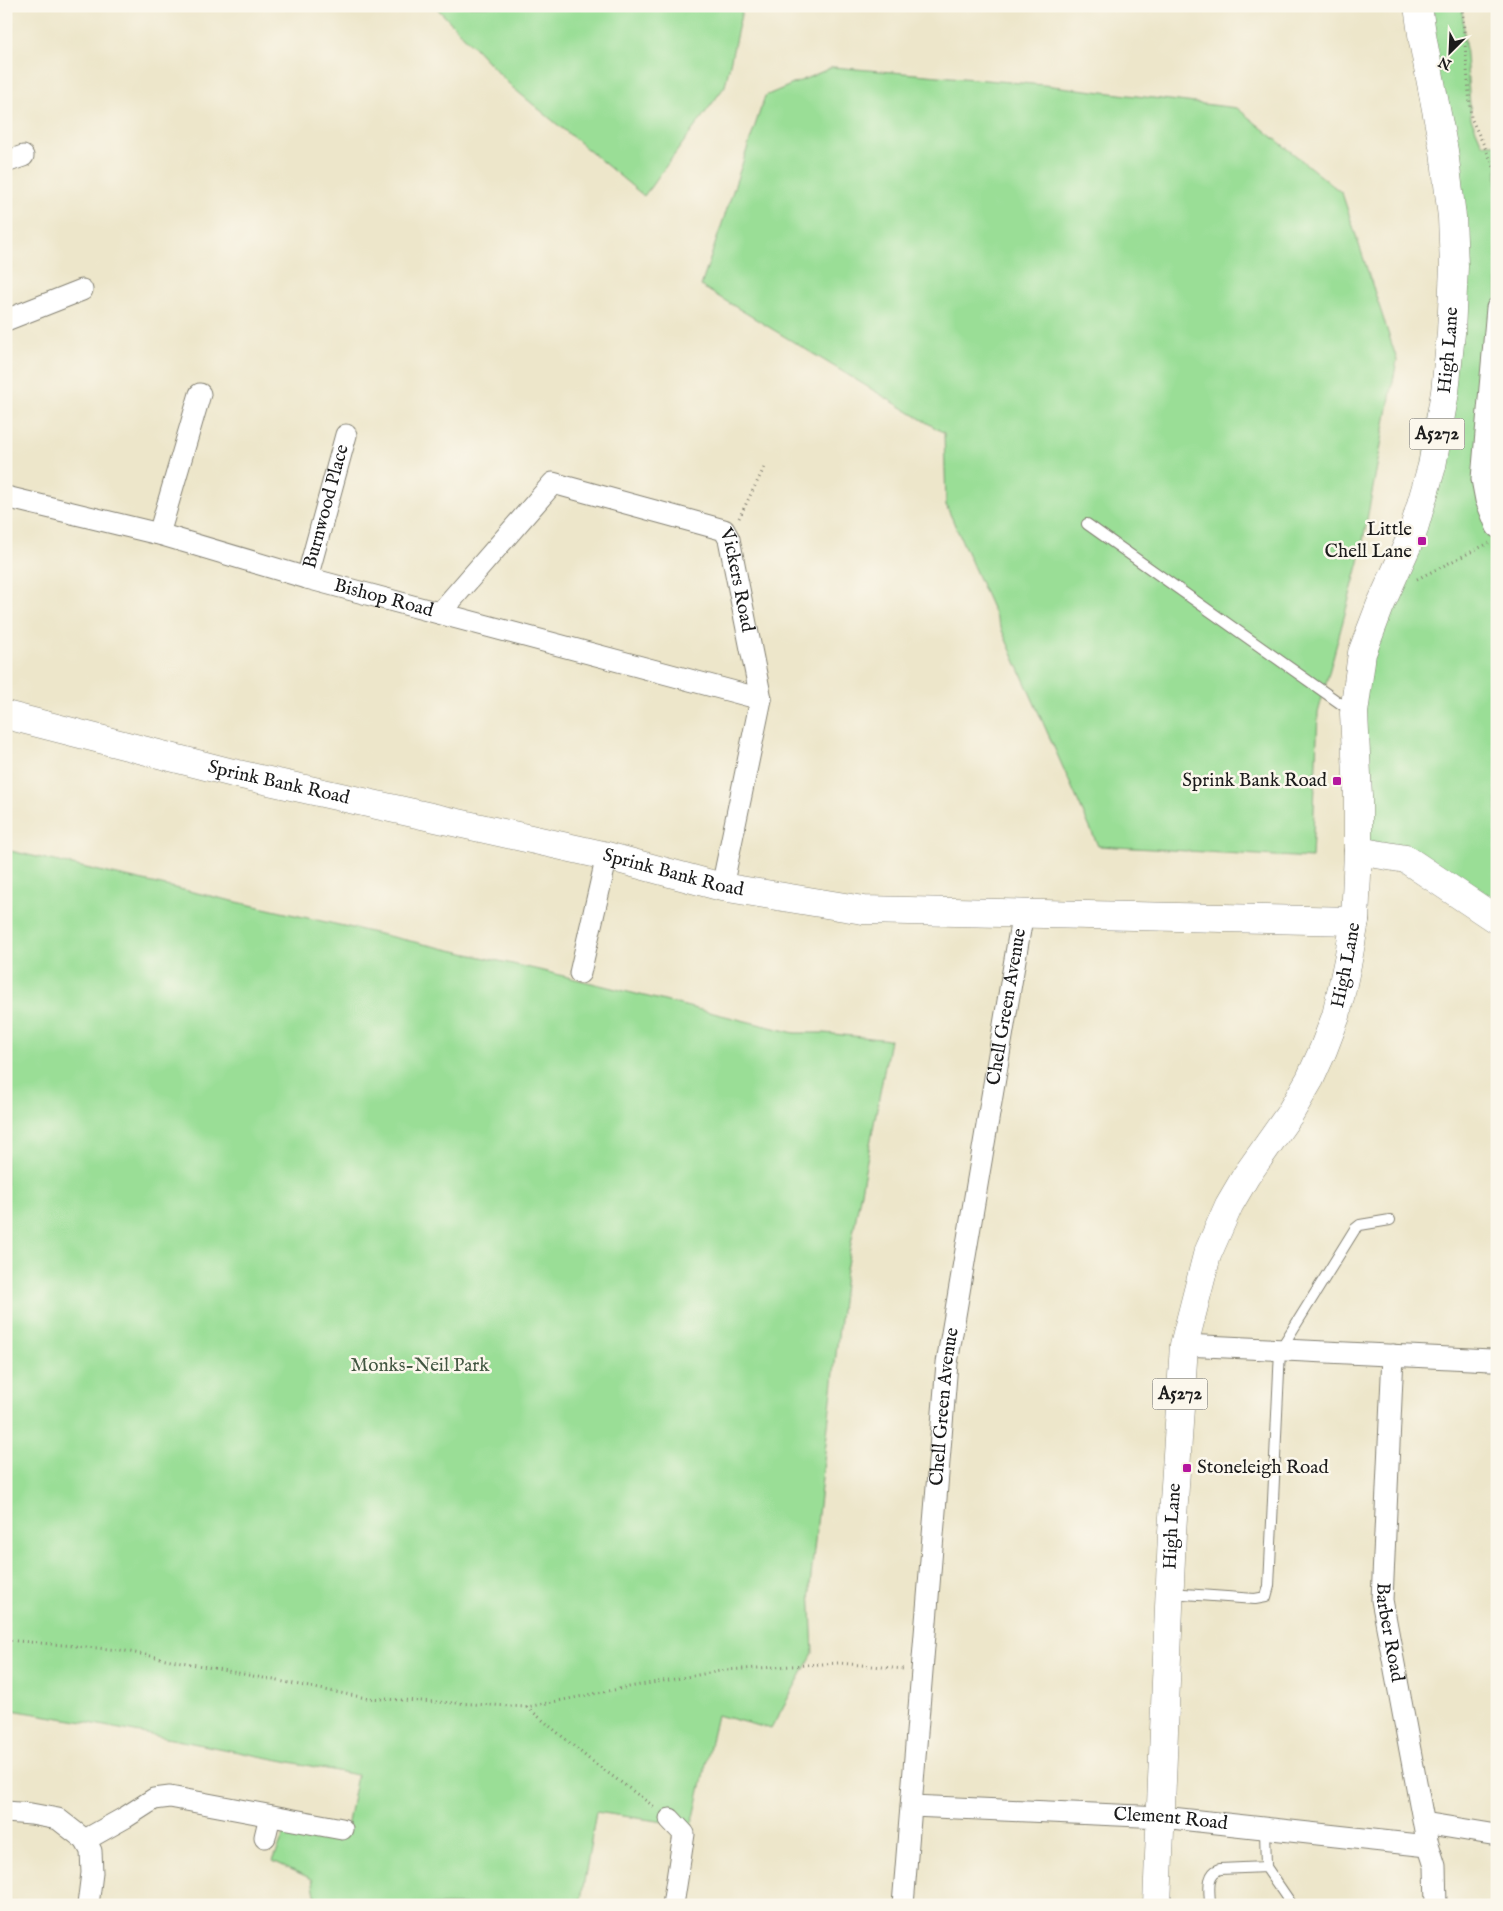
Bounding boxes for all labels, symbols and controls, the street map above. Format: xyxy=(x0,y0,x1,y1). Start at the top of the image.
north arrow xyxy=(1426,28,1476,78)
text: N xyxy=(1436,52,1455,74)
street label: High Lane xyxy=(1433,306,1464,395)
road number: A5272 xyxy=(1410,418,1464,449)
street label: Burnwood Place xyxy=(298,442,355,571)
place label: Little Chell Lane xyxy=(1325,518,1412,564)
street label: Vickers Road xyxy=(713,523,760,635)
marker: Little Chell Lane xyxy=(1416,535,1428,547)
street label: Bishop Road xyxy=(331,574,437,623)
street label: Sprink Bank Road xyxy=(205,755,353,811)
place label: Sprink Bank Road xyxy=(1182,769,1328,793)
marker: Sprink Bank Road xyxy=(1331,775,1343,787)
street label: Sprink Bank Road xyxy=(600,843,746,903)
street label: High Lane xyxy=(1326,920,1367,1010)
street label: Chell Green Avenue xyxy=(982,926,1032,1087)
street label: Chell Green Avenue xyxy=(925,1326,965,1487)
park label: Monks-Neil Park xyxy=(351,1354,490,1378)
road number: A5272 xyxy=(1152,1378,1208,1410)
place label: Stoneleigh Road xyxy=(1197,1456,1330,1480)
marker: Stoneleigh Road xyxy=(1181,1462,1193,1474)
street label: High Lane xyxy=(1159,1482,1187,1570)
street label: Barber Road xyxy=(1370,1582,1409,1685)
street label: Clement Road xyxy=(1113,1803,1230,1836)

